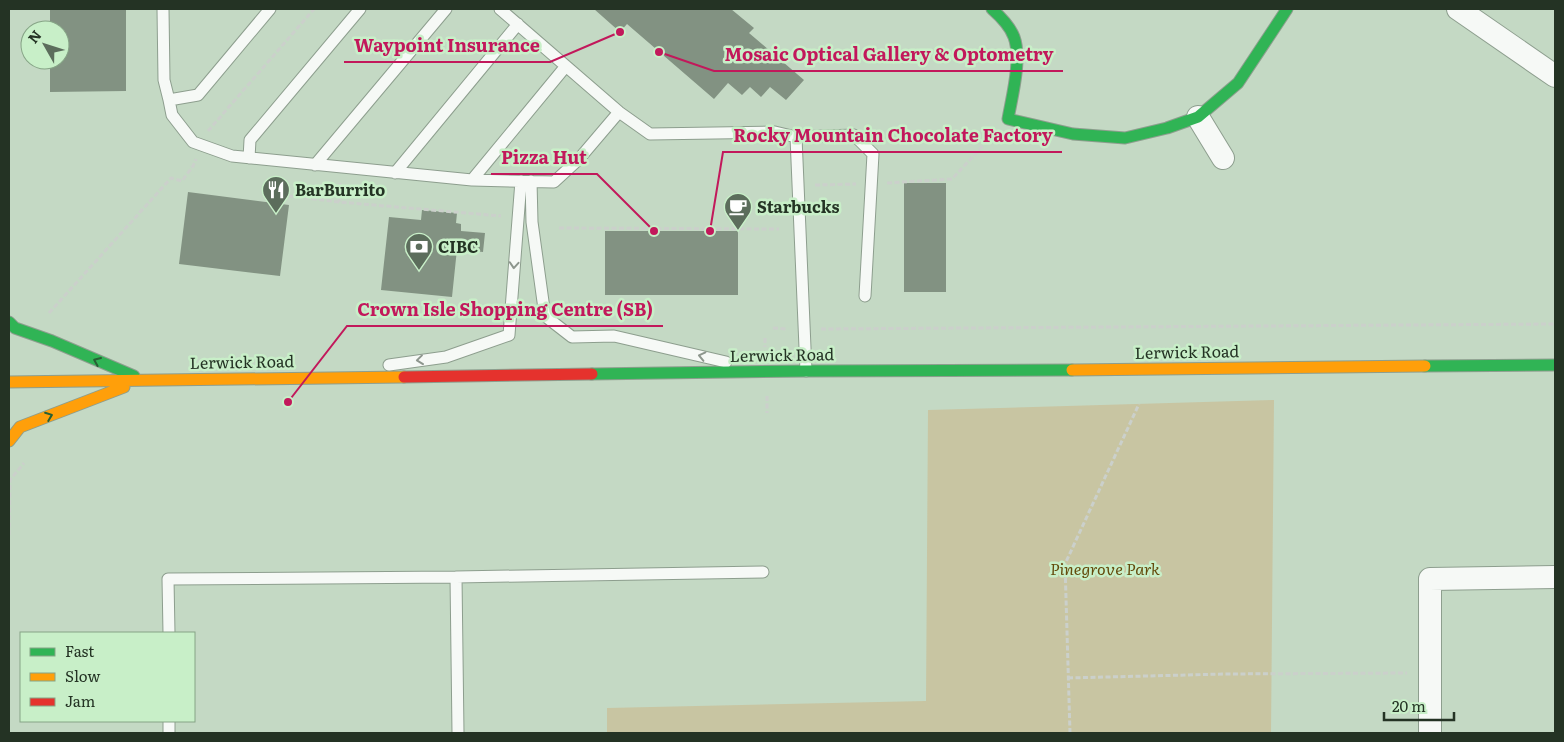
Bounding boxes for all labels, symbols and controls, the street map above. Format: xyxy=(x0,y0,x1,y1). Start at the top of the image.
north arrow xyxy=(20,20,70,70)
text: N xyxy=(23,25,46,47)
callout: Waypoint Insurance xyxy=(344,29,550,62)
text: Waypoint Insurance xyxy=(354,31,540,58)
callout: Mosaic Optical Gallery & Optometry xyxy=(714,38,1063,71)
text: Mosaic Optical Gallery & Optometry xyxy=(724,40,1054,67)
callout: Rocky Mountain Chocolate Factory xyxy=(723,119,1062,152)
text: Rocky Mountain Chocolate Factory xyxy=(733,121,1053,148)
callout: Pizza Hut xyxy=(491,141,597,174)
text: Pizza Hut xyxy=(501,143,587,170)
restaurant icon: BarBurrito xyxy=(261,175,291,214)
place label: BarBurrito xyxy=(295,177,385,201)
cafe icon: Starbucks xyxy=(723,192,753,231)
place label: Starbucks xyxy=(757,194,839,218)
bank icon: CIBC xyxy=(404,232,434,271)
place label: CIBC xyxy=(438,234,478,258)
one-way arrow xyxy=(509,261,520,269)
callout: Crown Isle Shopping Centre (SB) xyxy=(347,293,663,326)
text: Crown Isle Shopping Centre (SB) xyxy=(357,295,653,322)
street label: Lerwick Road xyxy=(1134,338,1240,364)
street label: Lerwick Road xyxy=(729,341,835,367)
street label: Lerwick Road xyxy=(189,348,295,374)
one-way arrow xyxy=(697,351,706,362)
one-way arrow xyxy=(416,355,425,365)
one-way arrow xyxy=(93,356,102,367)
one-way arrow xyxy=(44,412,53,422)
park label: Pinegrove Park xyxy=(1050,556,1160,580)
legend xyxy=(20,632,195,722)
text: Fast xyxy=(65,639,94,662)
text: Slow xyxy=(65,664,100,687)
text: Jam xyxy=(65,689,96,712)
scale bar xyxy=(1384,690,1454,722)
text: 20 m xyxy=(1392,694,1426,717)

